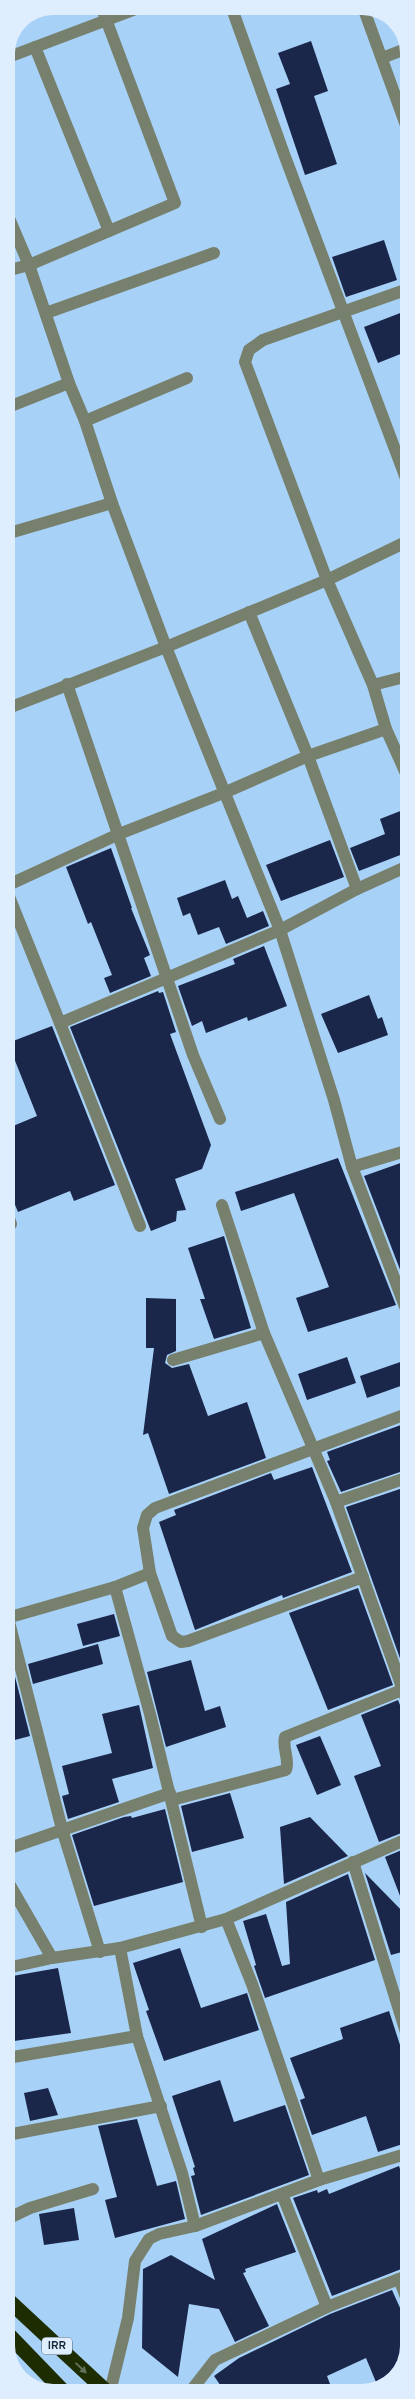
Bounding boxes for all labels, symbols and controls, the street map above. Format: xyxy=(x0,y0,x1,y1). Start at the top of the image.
road number: IRR xyxy=(42,2338,72,2354)
one-way arrow xyxy=(75,2362,87,2374)

